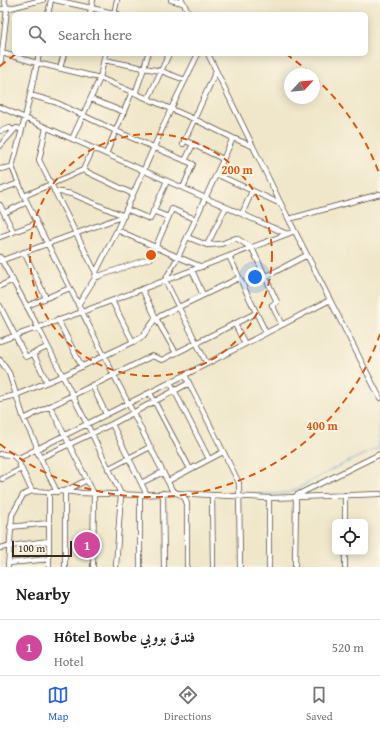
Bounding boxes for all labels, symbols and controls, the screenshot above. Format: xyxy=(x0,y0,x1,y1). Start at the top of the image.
search box xyxy=(12,12,368,56)
icon: search xyxy=(26,23,48,45)
text: Search here xyxy=(58,24,132,45)
north arrow xyxy=(284,68,320,104)
text: 200 m xyxy=(221,161,254,178)
centre of rings xyxy=(144,248,158,262)
your location xyxy=(245,267,265,287)
text: 400 m xyxy=(306,417,339,434)
map controls xyxy=(332,519,368,555)
button: locate xyxy=(332,519,368,555)
pin: 1 xyxy=(74,530,100,560)
scale bar xyxy=(12,539,72,558)
text: 100 m xyxy=(18,540,45,556)
text: Nearby xyxy=(16,581,70,606)
text: Hôtel Bowbe فندق بووبي xyxy=(54,626,195,647)
text: 1 xyxy=(26,638,32,657)
text: 520 m xyxy=(332,638,364,657)
text: Hotel xyxy=(54,652,84,671)
tab: Map xyxy=(47,684,69,724)
tab: Directions xyxy=(164,684,211,724)
tab: Saved xyxy=(306,684,333,724)

